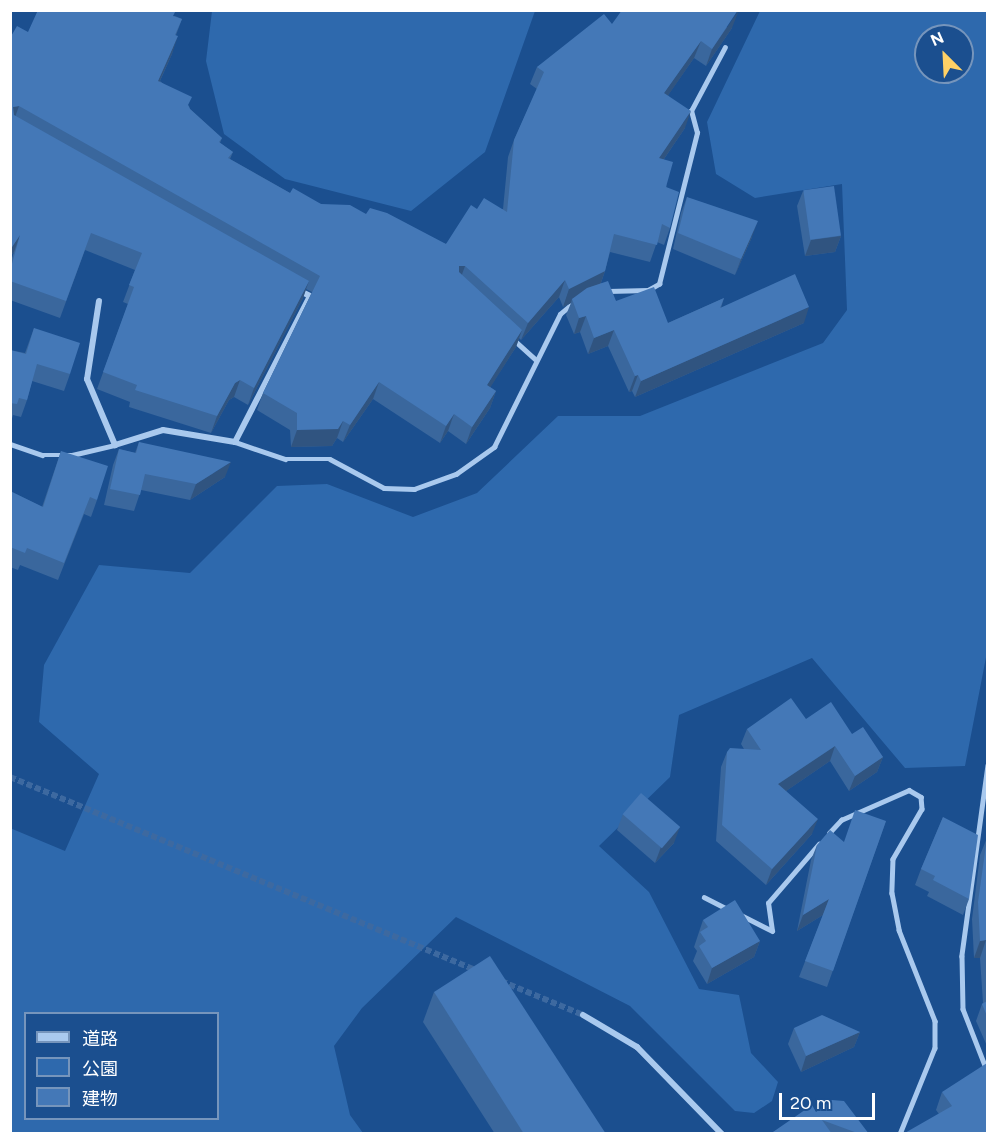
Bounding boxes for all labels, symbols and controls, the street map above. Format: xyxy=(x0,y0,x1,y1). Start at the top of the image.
north arrow xyxy=(914,24,974,84)
text: N xyxy=(928,28,947,50)
legend xyxy=(24,1012,219,1120)
text: 道路 xyxy=(82,1028,118,1050)
text: 公園 xyxy=(82,1058,118,1080)
scale bar xyxy=(782,1081,878,1119)
text: 建物 xyxy=(82,1088,118,1110)
text: 20 m xyxy=(790,1092,831,1114)

